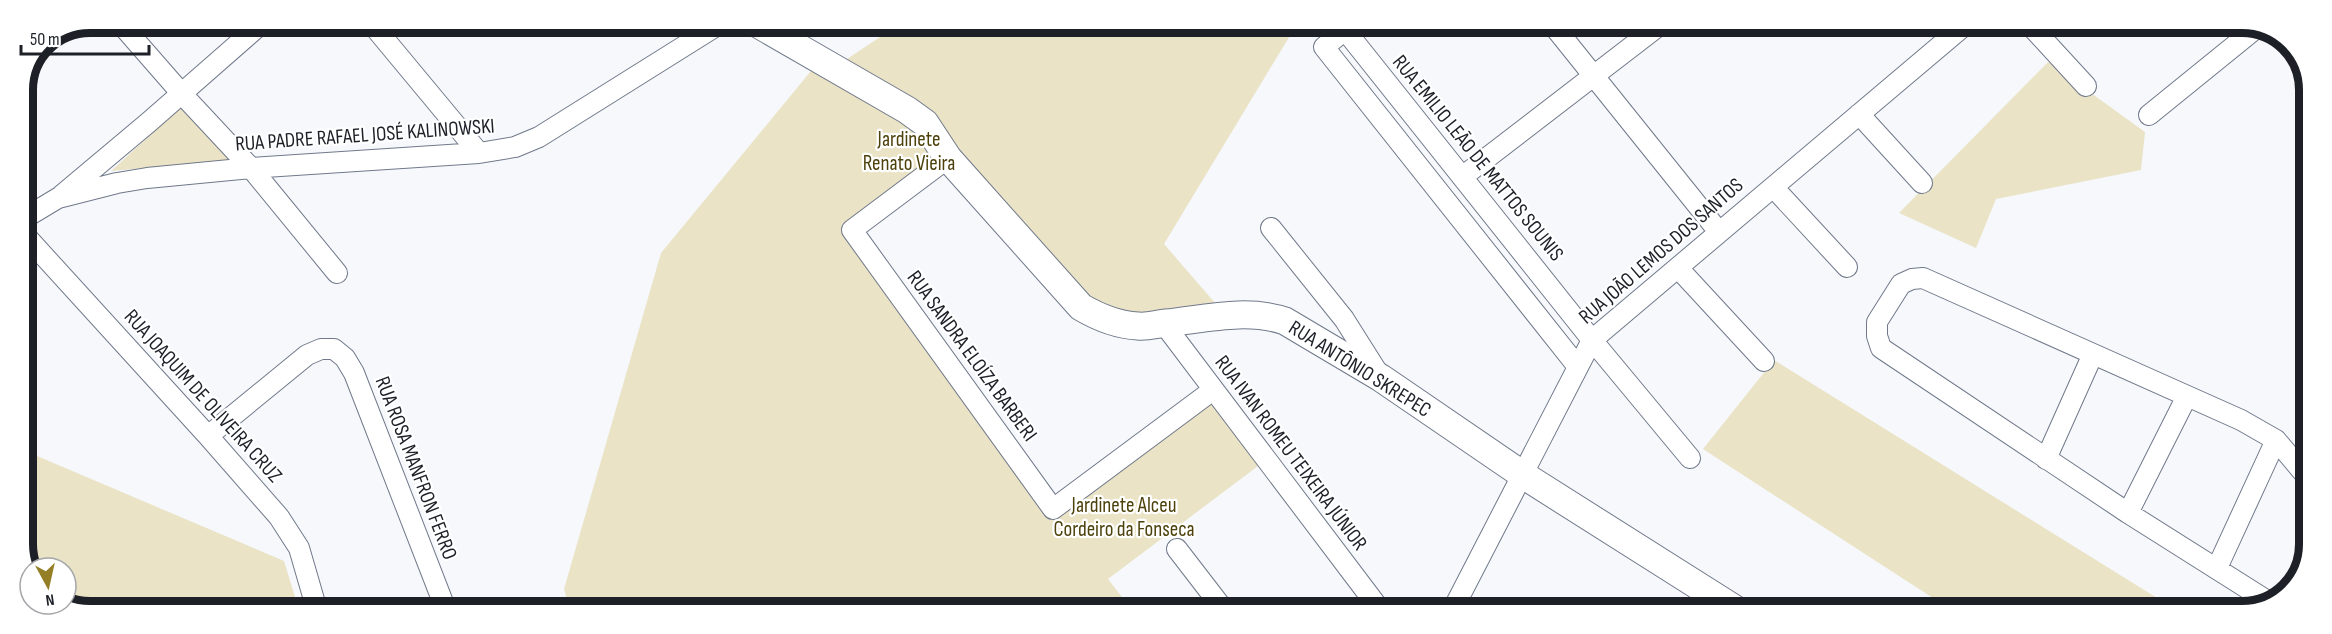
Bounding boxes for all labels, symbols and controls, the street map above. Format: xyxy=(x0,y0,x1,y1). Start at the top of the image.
scale bar xyxy=(21,18,148,56)
text: 50 m xyxy=(30,29,60,50)
street label: RUA EMILIO LEÃO DE MATTOS SOUNIS xyxy=(1387,50,1569,266)
street label: RUA PADRE RAFAEL JOSÉ KALINOWSKI xyxy=(234,113,496,157)
park label: Jardinete Renato Vieira xyxy=(863,127,955,176)
street label: RUA JOÃO LEMOS DOS SANTOS xyxy=(1574,173,1748,329)
street label: RUA SANDRA ELOÍZA BARBERI xyxy=(902,266,1042,446)
street label: RUA JOAQUIM DE OLIVEIRA CRUZ xyxy=(119,304,287,488)
street label: RUA ANTÔNIO SKREPEC xyxy=(1284,315,1436,423)
street label: RUA IVAN ROMEU TEIXEIRA JÚNIOR xyxy=(1209,351,1373,556)
street label: RUA ROSA MANFRON FERRO xyxy=(370,373,462,563)
park label: Jardinete Alceu Cordeiro da Fonseca xyxy=(1054,493,1195,542)
north arrow xyxy=(18,556,78,616)
text: N xyxy=(44,589,55,609)

